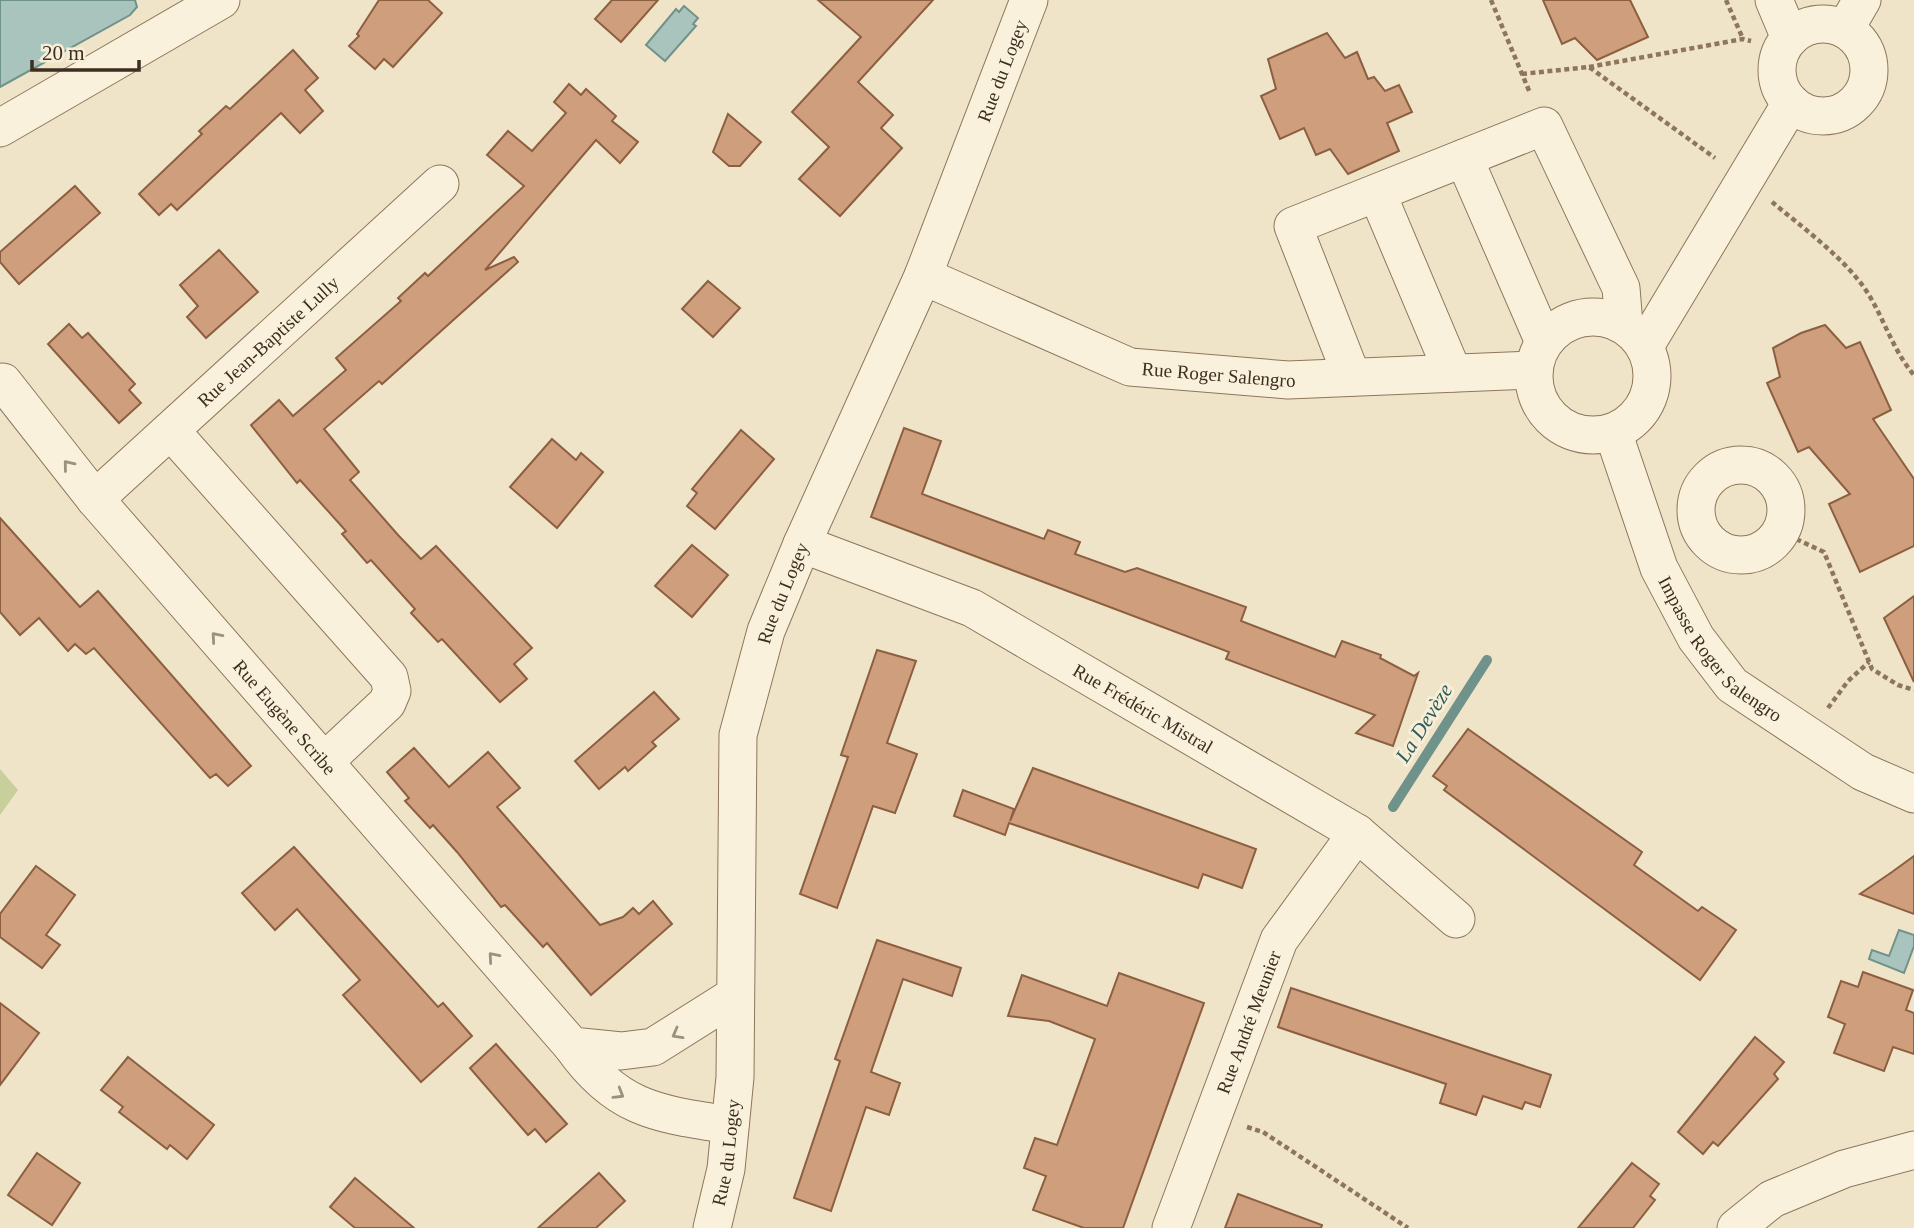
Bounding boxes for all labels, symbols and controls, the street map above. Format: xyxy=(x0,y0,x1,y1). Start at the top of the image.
street label: Rue du Logey xyxy=(973,16,1032,125)
scale bar xyxy=(32,28,138,72)
text: 20 m xyxy=(42,41,85,65)
street label: Rue Jean-Baptiste Lully xyxy=(193,272,343,411)
street label: Rue Roger Salengro xyxy=(1141,358,1296,391)
one-way arrow xyxy=(64,460,76,473)
street label: Rue du Logey xyxy=(753,539,813,646)
street label: Impasse Roger Salengro xyxy=(1654,573,1786,726)
one-way arrow xyxy=(212,632,224,645)
street label: Rue Eugène Scribe xyxy=(229,655,340,779)
street label: Rue Frédéric Mistral xyxy=(1069,659,1217,758)
water label: La Devèze xyxy=(1390,679,1458,768)
street label: Rue André Meunier xyxy=(1212,947,1285,1097)
one-way arrow xyxy=(489,953,501,966)
one-way arrow xyxy=(672,1026,684,1039)
one-way arrow xyxy=(612,1086,625,1099)
street label: Rue du Logey xyxy=(708,1098,744,1208)

